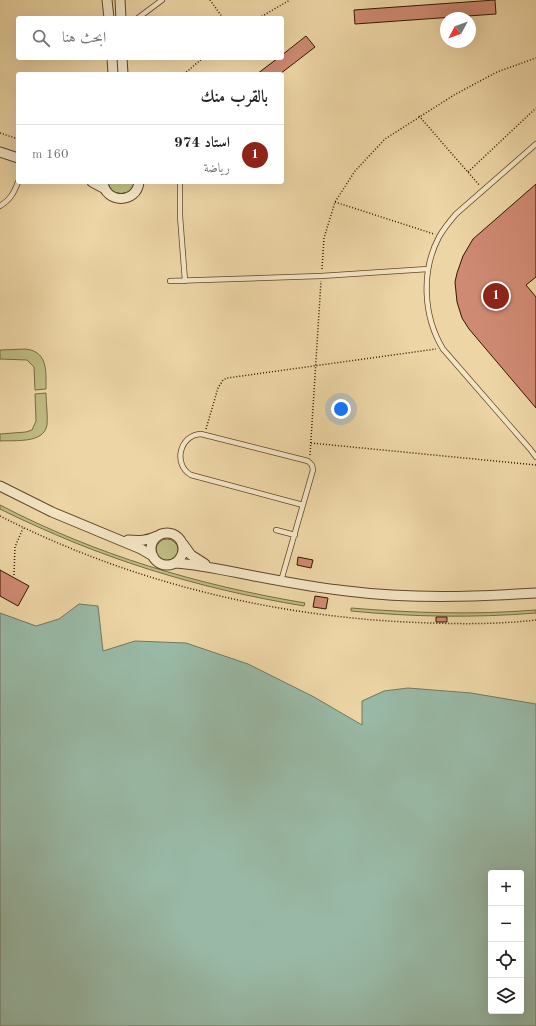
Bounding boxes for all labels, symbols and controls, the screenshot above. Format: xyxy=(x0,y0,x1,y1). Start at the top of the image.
north arrow xyxy=(440,12,476,48)
search box xyxy=(16,16,284,60)
icon: search xyxy=(30,27,52,49)
text: ابحث هنا xyxy=(62,31,106,46)
text: بالقرب منك xyxy=(200,89,268,106)
text: استاد 974 xyxy=(174,136,230,151)
text: 160 m xyxy=(32,148,69,161)
text: 1 xyxy=(251,148,259,161)
text: رياضة xyxy=(204,162,230,175)
pin: 1 xyxy=(483,281,509,311)
your location xyxy=(331,399,351,419)
map controls xyxy=(488,870,524,1014)
button: + xyxy=(488,870,524,906)
button: − xyxy=(488,906,524,942)
button: locate xyxy=(488,942,524,978)
button: layers xyxy=(488,978,524,1014)

